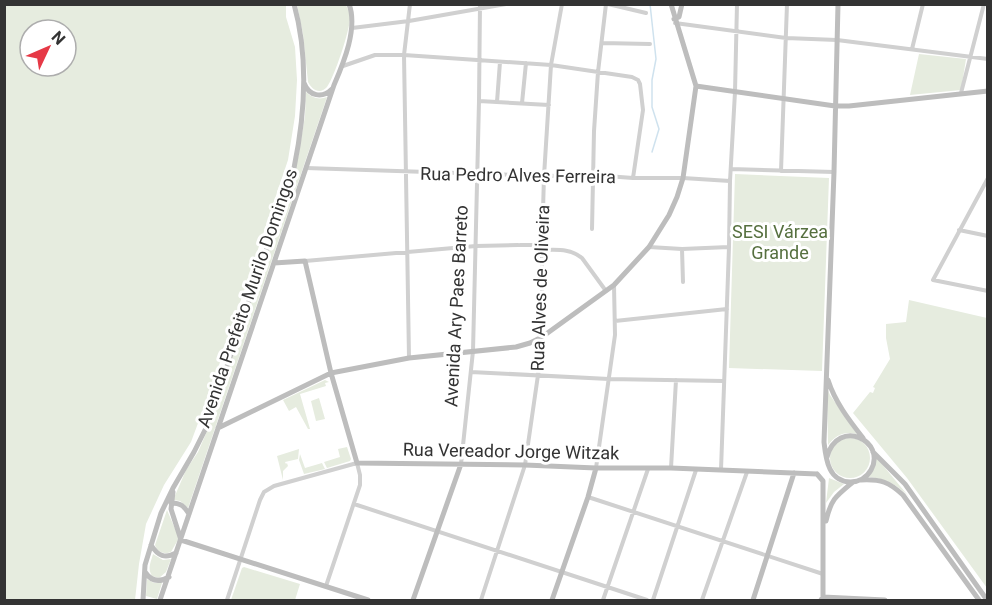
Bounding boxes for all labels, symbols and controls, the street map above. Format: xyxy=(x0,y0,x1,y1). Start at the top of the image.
north arrow xyxy=(18,18,78,78)
text: N xyxy=(48,27,69,49)
street label: Rua Pedro Alves Ferreira xyxy=(420,163,616,187)
street label: Avenida Prefeito Murilo Domingos xyxy=(193,166,301,430)
street label: Rua Alves de Oliveira xyxy=(527,204,553,372)
street label: Avenida Ary Paes Barreto xyxy=(440,205,472,407)
park label: SESI Várzea Grande xyxy=(732,221,828,263)
street label: Rua Vereador Jorge Witzak xyxy=(403,439,620,463)

